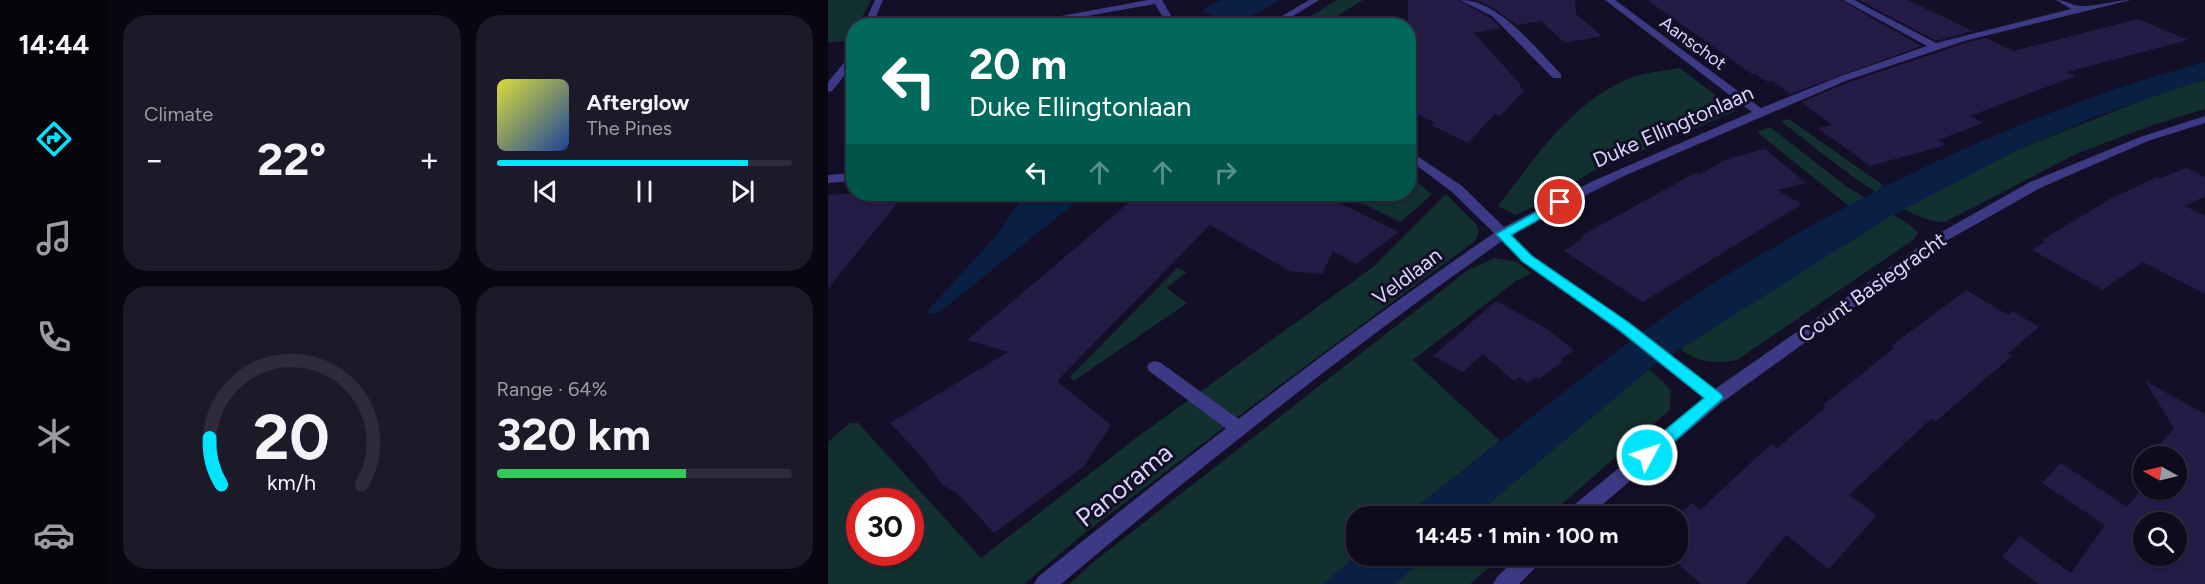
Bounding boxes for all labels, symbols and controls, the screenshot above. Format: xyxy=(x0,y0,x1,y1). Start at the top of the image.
street label: Aanschot xyxy=(1656,12,1731,75)
text: 14:44 xyxy=(19,28,89,61)
text: 20 m xyxy=(969,39,1067,90)
icon: left xyxy=(870,42,948,120)
street label: Duke Ellingtonlaan xyxy=(1589,79,1757,173)
text: Afterglow xyxy=(587,89,689,116)
text: Duke Ellingtonlaan xyxy=(969,90,1191,123)
text: Climate xyxy=(144,102,213,126)
text: The Pines xyxy=(587,116,672,140)
icon: directions xyxy=(33,118,75,160)
text: 22° xyxy=(257,132,326,186)
text: − xyxy=(144,140,165,179)
text: + xyxy=(419,140,440,179)
icon: left xyxy=(1020,156,1053,189)
icon: ahead xyxy=(1083,156,1116,189)
icon: ahead xyxy=(1146,156,1179,189)
icon: right xyxy=(1209,156,1242,189)
icon: previous xyxy=(529,175,562,208)
icon: pause xyxy=(628,175,661,208)
icon: next xyxy=(726,175,759,208)
pin xyxy=(1534,176,1585,227)
icon: arrive xyxy=(1543,185,1576,218)
icon: music xyxy=(33,217,75,259)
street label: Count Basiegracht xyxy=(1793,227,1951,347)
street label: Veldlaan xyxy=(1368,242,1446,310)
icon: phone xyxy=(33,316,75,358)
text: Range · 64% xyxy=(497,377,607,401)
text: 20 xyxy=(253,400,330,475)
text: 320 km xyxy=(497,407,651,461)
icon: climate xyxy=(33,415,75,457)
position arrow xyxy=(1615,423,1679,487)
street label: Panorama xyxy=(1069,436,1179,534)
north arrow xyxy=(2133,446,2187,500)
map controls xyxy=(2133,446,2187,566)
text: km/h xyxy=(267,470,316,495)
speed limit sign: 30 xyxy=(846,488,924,566)
button: search xyxy=(2133,512,2187,566)
icon: car xyxy=(33,514,75,556)
text: 14:45 · 1 min · 100 m xyxy=(1415,522,1619,549)

